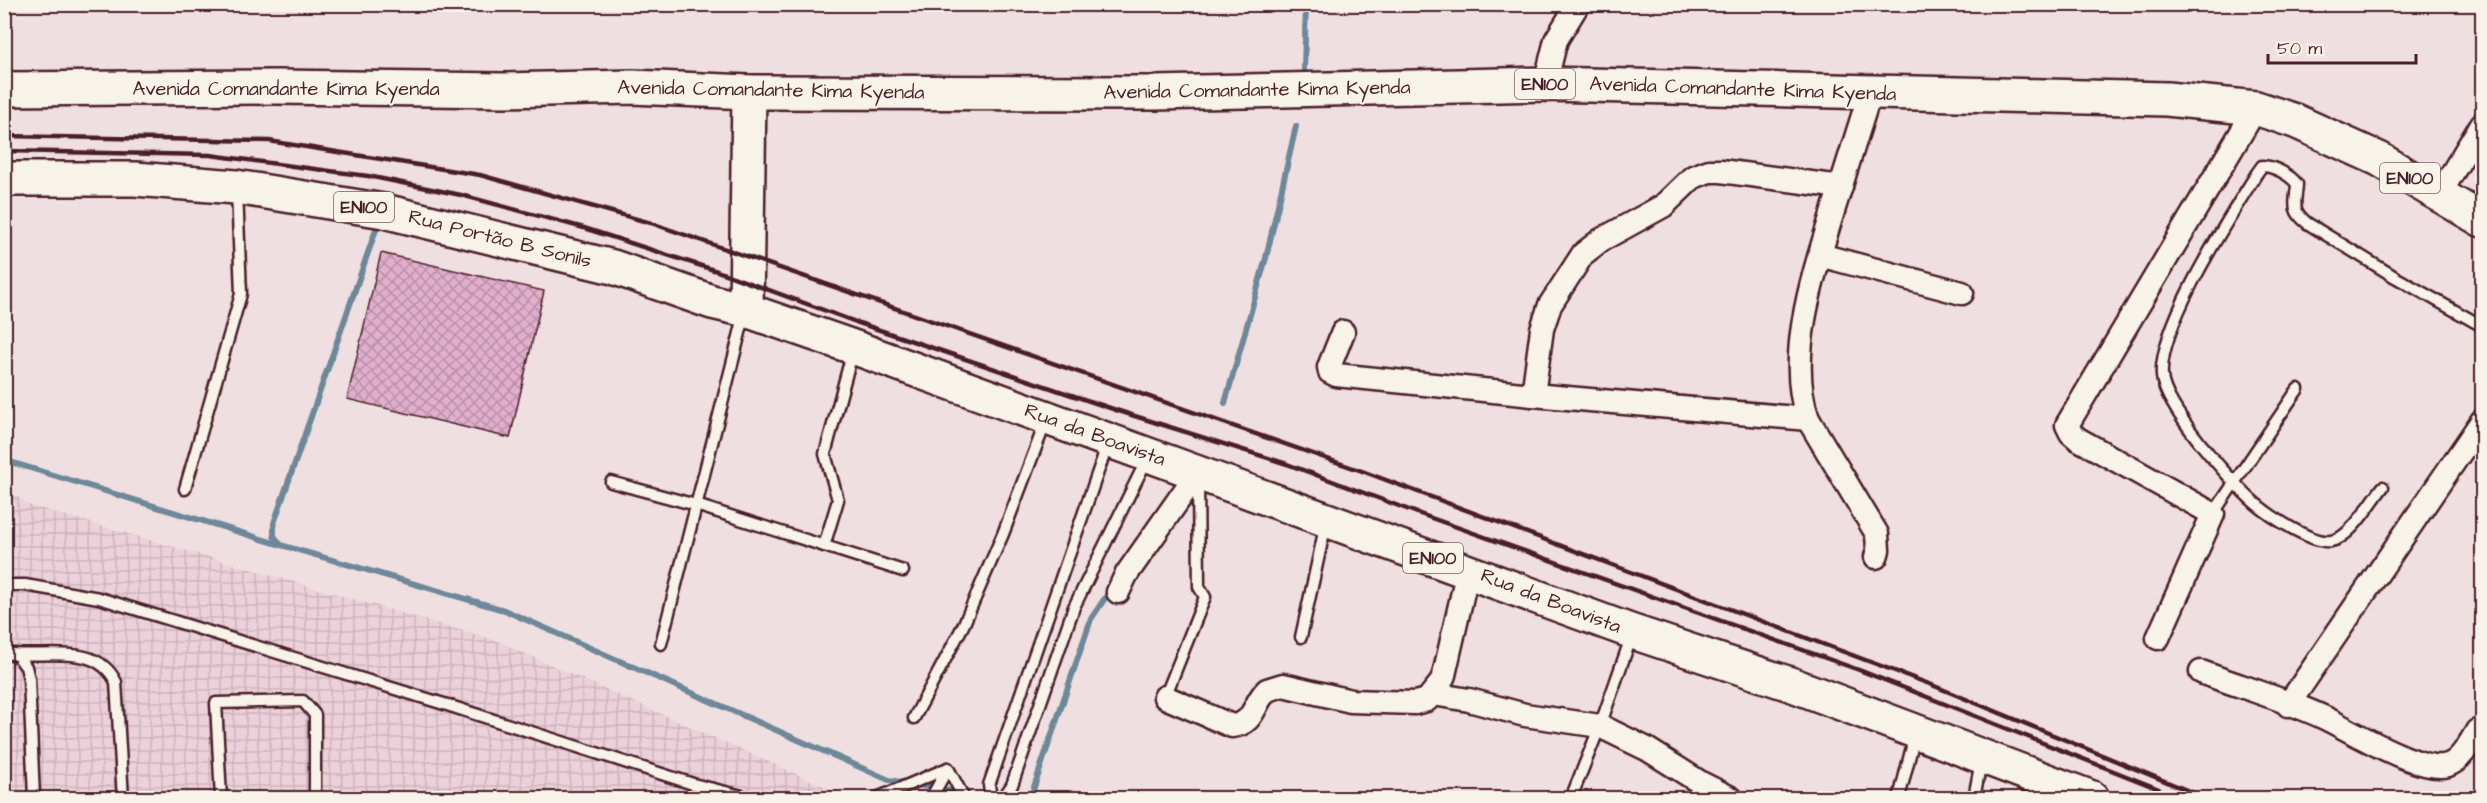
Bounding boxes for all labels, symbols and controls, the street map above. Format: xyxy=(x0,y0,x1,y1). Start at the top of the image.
scale bar xyxy=(2268,27,2416,65)
text: 50 m xyxy=(2277,36,2322,61)
road number: EN100 xyxy=(1515,69,1575,99)
street label: Avenida Comandante Kima Kyenda xyxy=(1589,70,1897,109)
street label: Avenida Comandante Kima Kyenda xyxy=(617,73,925,108)
street label: Avenida Comandante Kima Kyenda xyxy=(1103,73,1411,108)
street label: Avenida Comandante Kima Kyenda xyxy=(132,75,440,104)
road number: EN100 xyxy=(2380,163,2440,193)
road number: EN100 xyxy=(334,192,394,222)
street label: Rua Portão B Sonils xyxy=(406,203,594,275)
street label: Rua da Boavista xyxy=(1020,396,1170,474)
road number: EN100 xyxy=(1403,543,1463,573)
street label: Rua da Boavista xyxy=(1477,561,1625,641)

